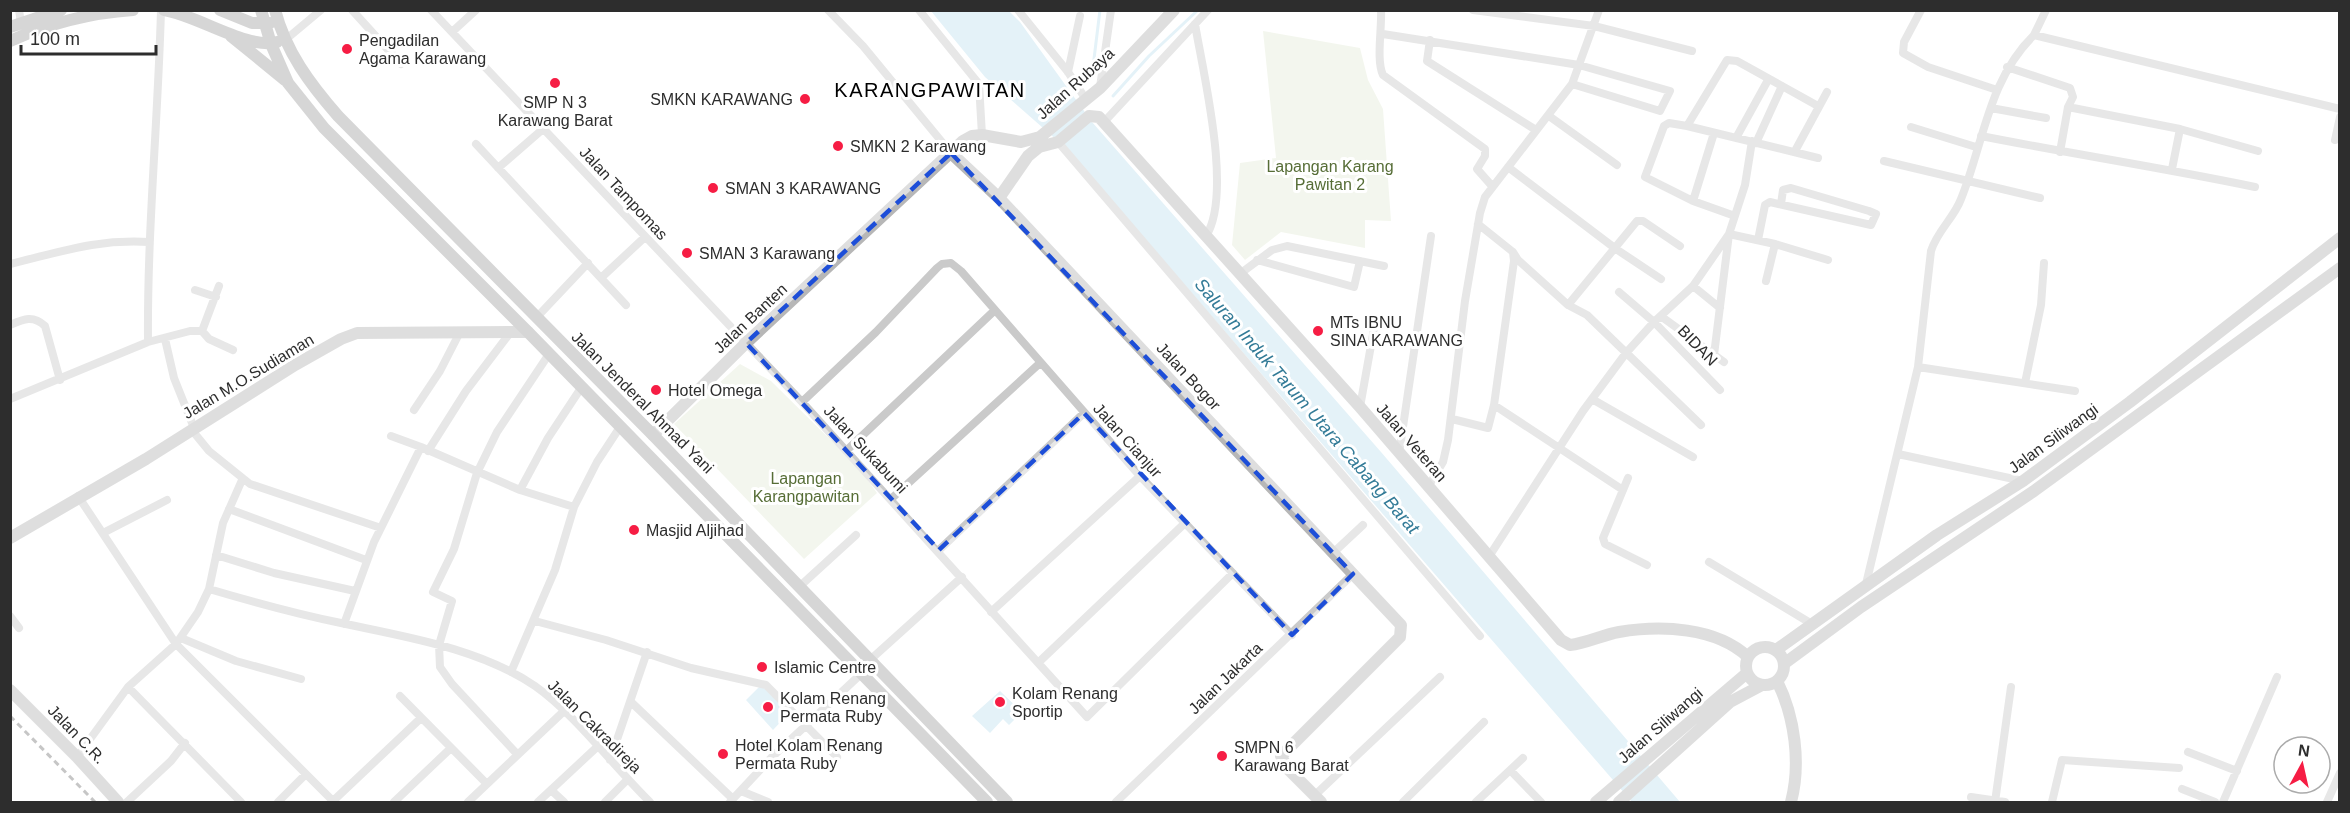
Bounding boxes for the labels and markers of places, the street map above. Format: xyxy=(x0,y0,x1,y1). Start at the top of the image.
place label: Pengadilan Agama Karawang xyxy=(359,32,486,67)
marker: Pengadilan Agama Karawang xyxy=(340,42,354,56)
marker: SMP N 3 Karawang Barat xyxy=(548,76,562,90)
place label: SMKN KARAWANG xyxy=(650,91,793,108)
marker: SMKN KARAWANG xyxy=(798,92,812,106)
place label: SMP N 3 Karawang Barat xyxy=(498,94,613,129)
place label: SMKN 2 Karawang xyxy=(850,138,986,155)
marker: SMKN 2 Karawang xyxy=(831,139,845,153)
place label: SMAN 3 KARAWANG xyxy=(725,180,881,197)
marker: SMAN 3 KARAWANG xyxy=(706,181,720,195)
place label: SMAN 3 Karawang xyxy=(699,245,835,262)
marker: SMAN 3 Karawang xyxy=(680,246,694,260)
place label: MTs IBNU SINA KARAWANG xyxy=(1330,314,1463,349)
marker: MTs IBNU SINA KARAWANG xyxy=(1311,324,1325,338)
place label: Hotel Omega xyxy=(668,382,762,399)
marker: Hotel Omega xyxy=(649,383,663,397)
place label: Masjid Aljihad xyxy=(646,522,744,539)
marker: Masjid Aljihad xyxy=(627,523,641,537)
place label: Islamic Centre xyxy=(774,659,876,676)
marker: Islamic Centre xyxy=(755,660,769,674)
place label: Kolam Renang Sportip xyxy=(1012,685,1118,720)
place label: Kolam Renang Permata Ruby xyxy=(780,690,886,725)
marker: Kolam Renang Sportip xyxy=(993,695,1007,709)
marker: Kolam Renang Permata Ruby xyxy=(761,700,775,714)
place label: Hotel Kolam Renang Permata Ruby xyxy=(735,737,883,772)
place label: SMPN 6 Karawang Barat xyxy=(1234,739,1349,774)
marker: Hotel Kolam Renang Permata Ruby xyxy=(716,747,730,761)
marker: SMPN 6 Karawang Barat xyxy=(1215,749,1229,763)

